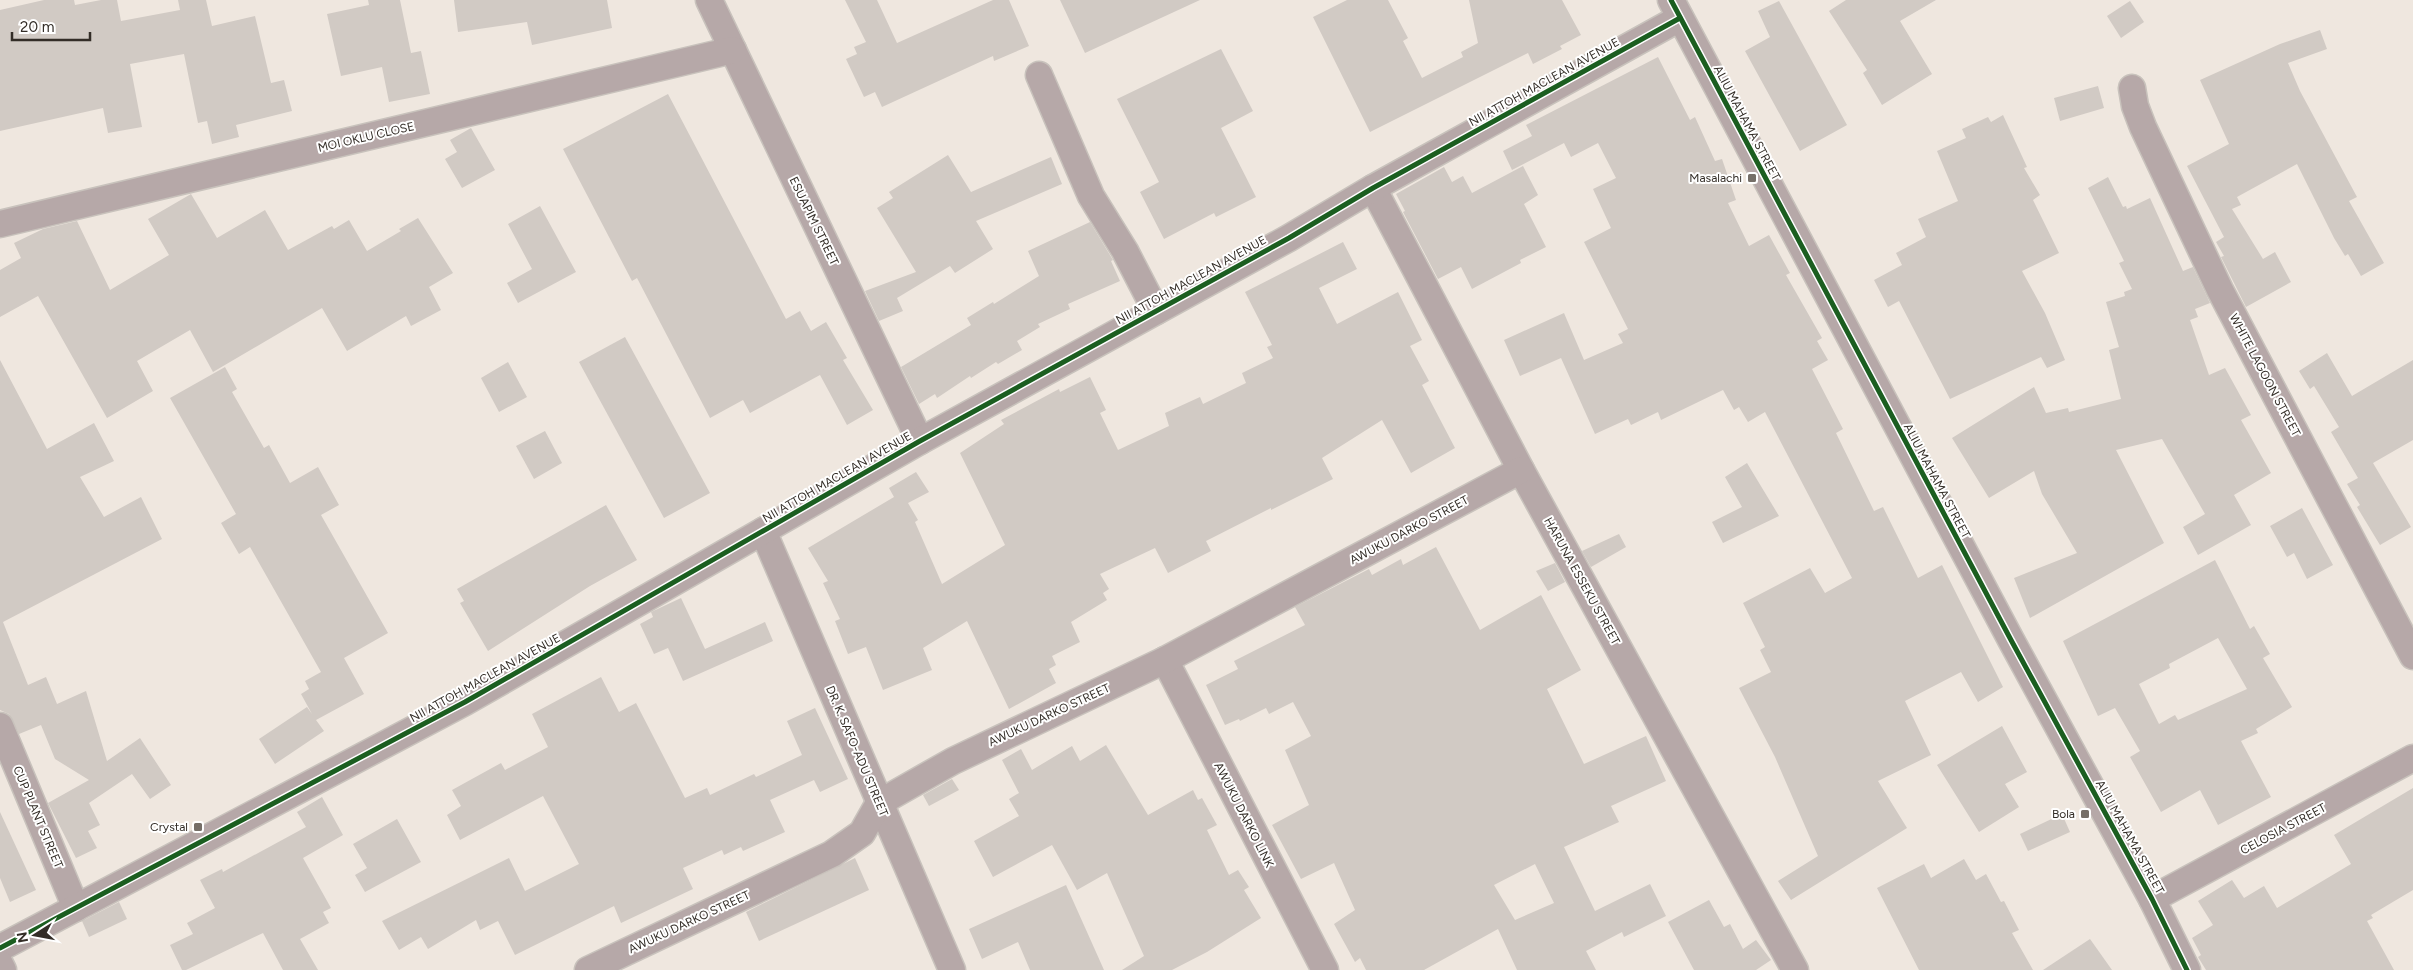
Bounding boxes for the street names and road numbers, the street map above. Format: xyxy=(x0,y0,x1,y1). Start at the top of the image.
street label: NII ATTOH MACLEAN AVENUE xyxy=(1466,35,1622,129)
street label: ALIU MAHAMA STREET xyxy=(1711,63,1783,183)
street label: MOI OKLU CLOSE xyxy=(316,119,416,155)
street label: ESUAPIM STREET xyxy=(787,174,842,268)
street label: NII ATTOH MACLEAN AVENUE xyxy=(1113,233,1269,327)
street label: WHITE LAGOON STREET xyxy=(2227,311,2303,439)
street label: ALIU MAHAMA STREET xyxy=(1901,421,1973,541)
street label: NII ATTOH MACLEAN AVENUE xyxy=(760,429,914,525)
street label: AWUKU DARKO STREET xyxy=(1347,493,1471,567)
street label: HARUNA ESSEKU STREET xyxy=(1541,515,1623,647)
street label: NII ATTOH MACLEAN AVENUE xyxy=(407,631,563,725)
street label: AWUKU DARKO STREET xyxy=(986,681,1112,749)
street label: DR. K. SAFO-ADU STREET xyxy=(823,684,891,819)
street label: AWUKU DARKO LINK xyxy=(1211,760,1277,870)
street label: CUP PLANT STREET xyxy=(10,764,66,871)
street label: ALIU MAHAMA STREET xyxy=(2093,778,2167,897)
street label: CELOSIA STREET xyxy=(2238,800,2329,858)
street label: AWUKU DARKO STREET xyxy=(626,888,752,956)

